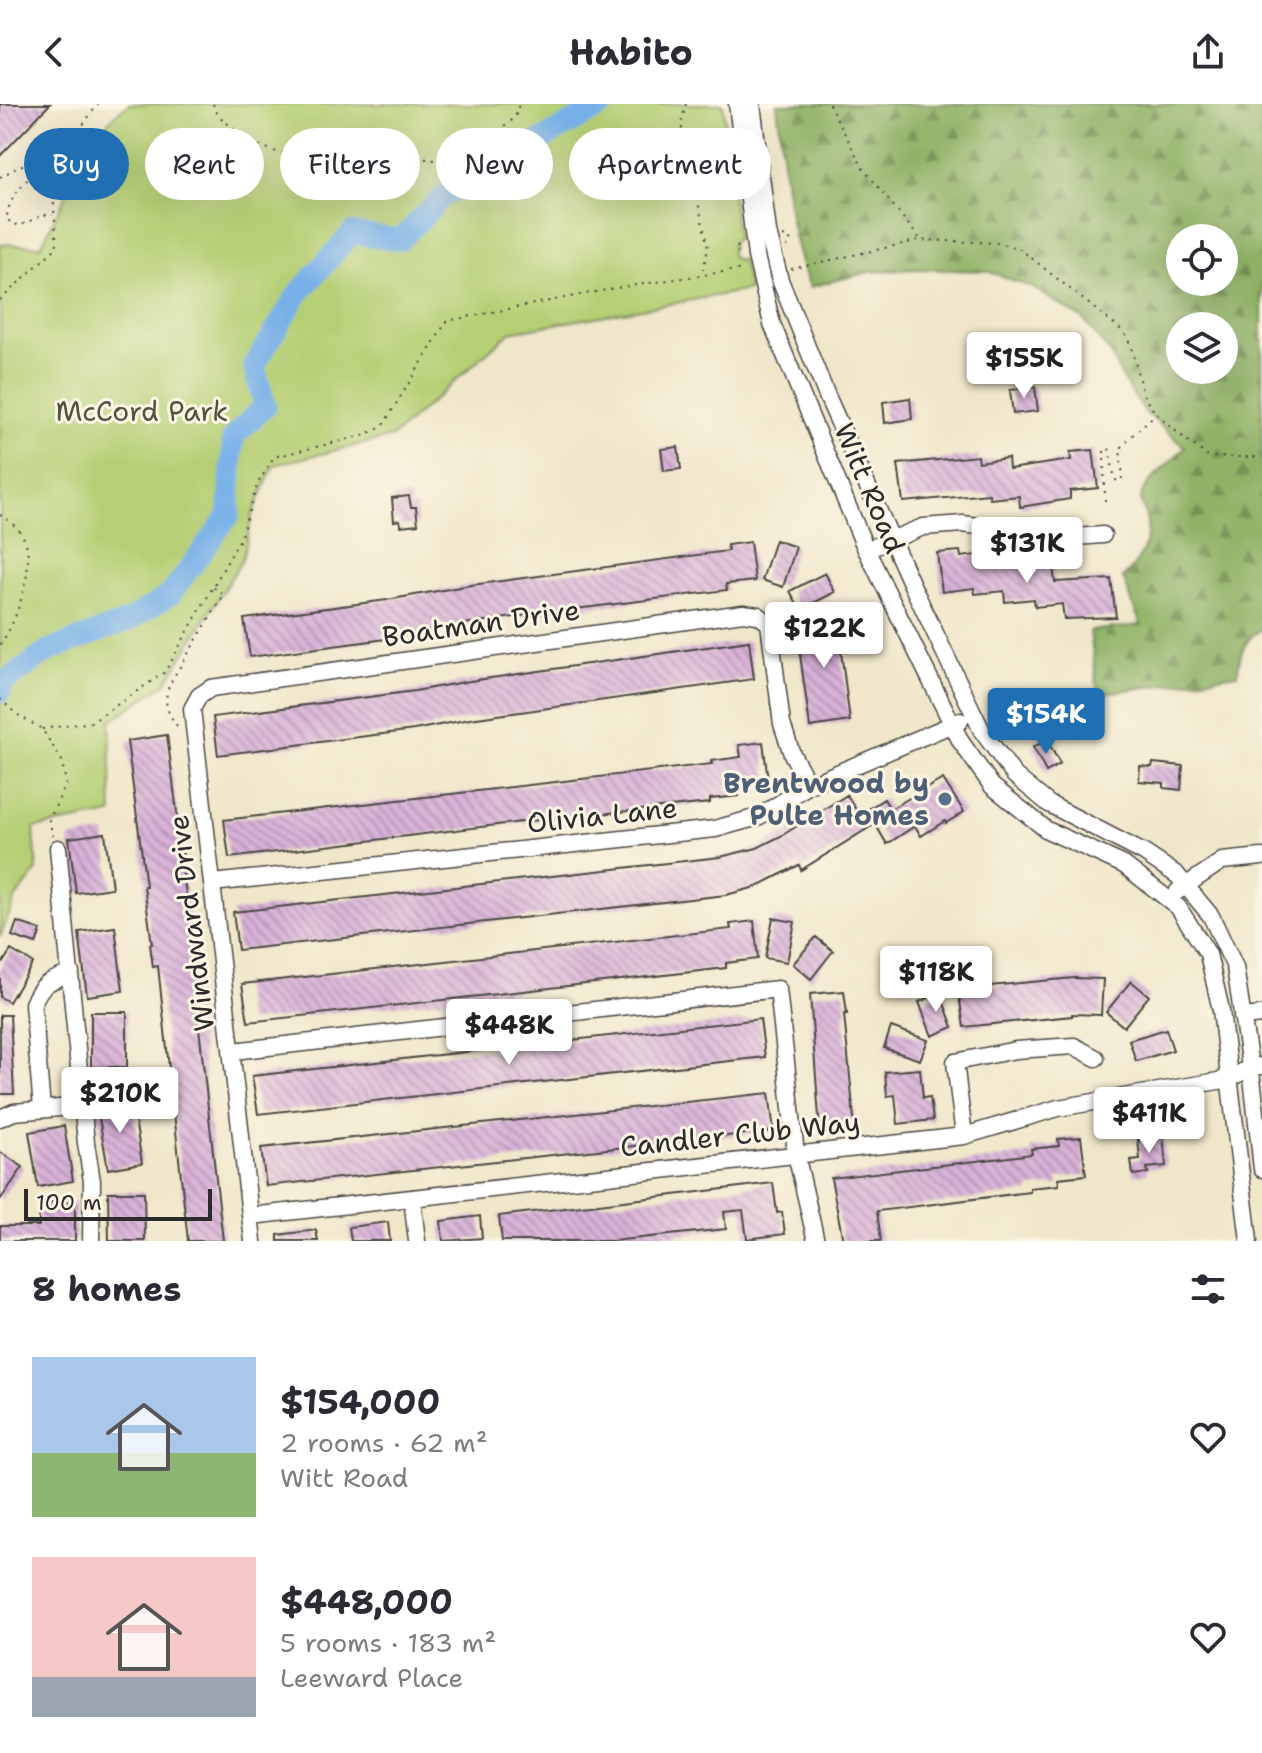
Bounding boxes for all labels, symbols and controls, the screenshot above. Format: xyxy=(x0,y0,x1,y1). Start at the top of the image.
text: Habito xyxy=(569,28,693,77)
icon: back xyxy=(32,30,76,74)
icon: share xyxy=(1186,30,1230,74)
chip: Buy xyxy=(24,128,129,200)
chip: Rent xyxy=(145,128,264,200)
chip: Filters xyxy=(280,128,420,200)
chip: New xyxy=(436,128,553,200)
chip: Apartment xyxy=(569,128,771,200)
map controls xyxy=(1166,224,1238,384)
button: locate xyxy=(1166,224,1238,296)
button: layers xyxy=(1166,312,1238,384)
pin: $155K xyxy=(968,332,1080,400)
text: $155K xyxy=(985,340,1063,375)
park label: McCord Park xyxy=(56,392,228,430)
street label: Witt Road xyxy=(826,417,914,559)
pin: $131K xyxy=(971,517,1083,585)
text: $131K xyxy=(990,525,1064,560)
street label: Boatman Drive xyxy=(380,590,582,656)
pin: $122K xyxy=(768,602,880,670)
text: $122K xyxy=(783,610,865,645)
pin: $154K xyxy=(990,688,1102,756)
text: $154K xyxy=(1006,696,1086,731)
place label: Brentwood by Pulte Homes xyxy=(723,764,929,834)
street label: Olivia Lane xyxy=(525,788,679,842)
marker: Brentwood by Pulte Homes xyxy=(936,790,954,808)
street label: Windward Drive xyxy=(159,813,223,1033)
pin: $118K xyxy=(880,946,992,1014)
text: $118K xyxy=(898,954,974,989)
pin: $448K xyxy=(453,999,565,1067)
text: $448K xyxy=(464,1007,554,1042)
pin: $210K xyxy=(64,1067,176,1135)
text: $210K xyxy=(79,1075,161,1110)
pin: $411K xyxy=(1093,1087,1205,1155)
text: $411K xyxy=(1112,1095,1187,1130)
street label: Candler Club Way xyxy=(618,1103,862,1165)
scale bar xyxy=(24,1185,212,1221)
text: 100 m xyxy=(36,1188,102,1217)
text: 8 homes xyxy=(32,1266,181,1312)
icon: filters xyxy=(1186,1267,1230,1311)
text: $154,000 xyxy=(280,1379,440,1425)
icon: home xyxy=(96,1389,192,1485)
icon: heart xyxy=(1186,1415,1230,1459)
text: 2 rooms · 62 m² xyxy=(280,1425,488,1460)
text: Witt Road xyxy=(280,1460,408,1495)
text: $448,000 xyxy=(280,1579,453,1625)
icon: home xyxy=(96,1589,192,1685)
icon: heart xyxy=(1186,1615,1230,1659)
text: 5 rooms · 183 m² xyxy=(280,1625,496,1660)
text: Leeward Place xyxy=(280,1660,463,1695)

